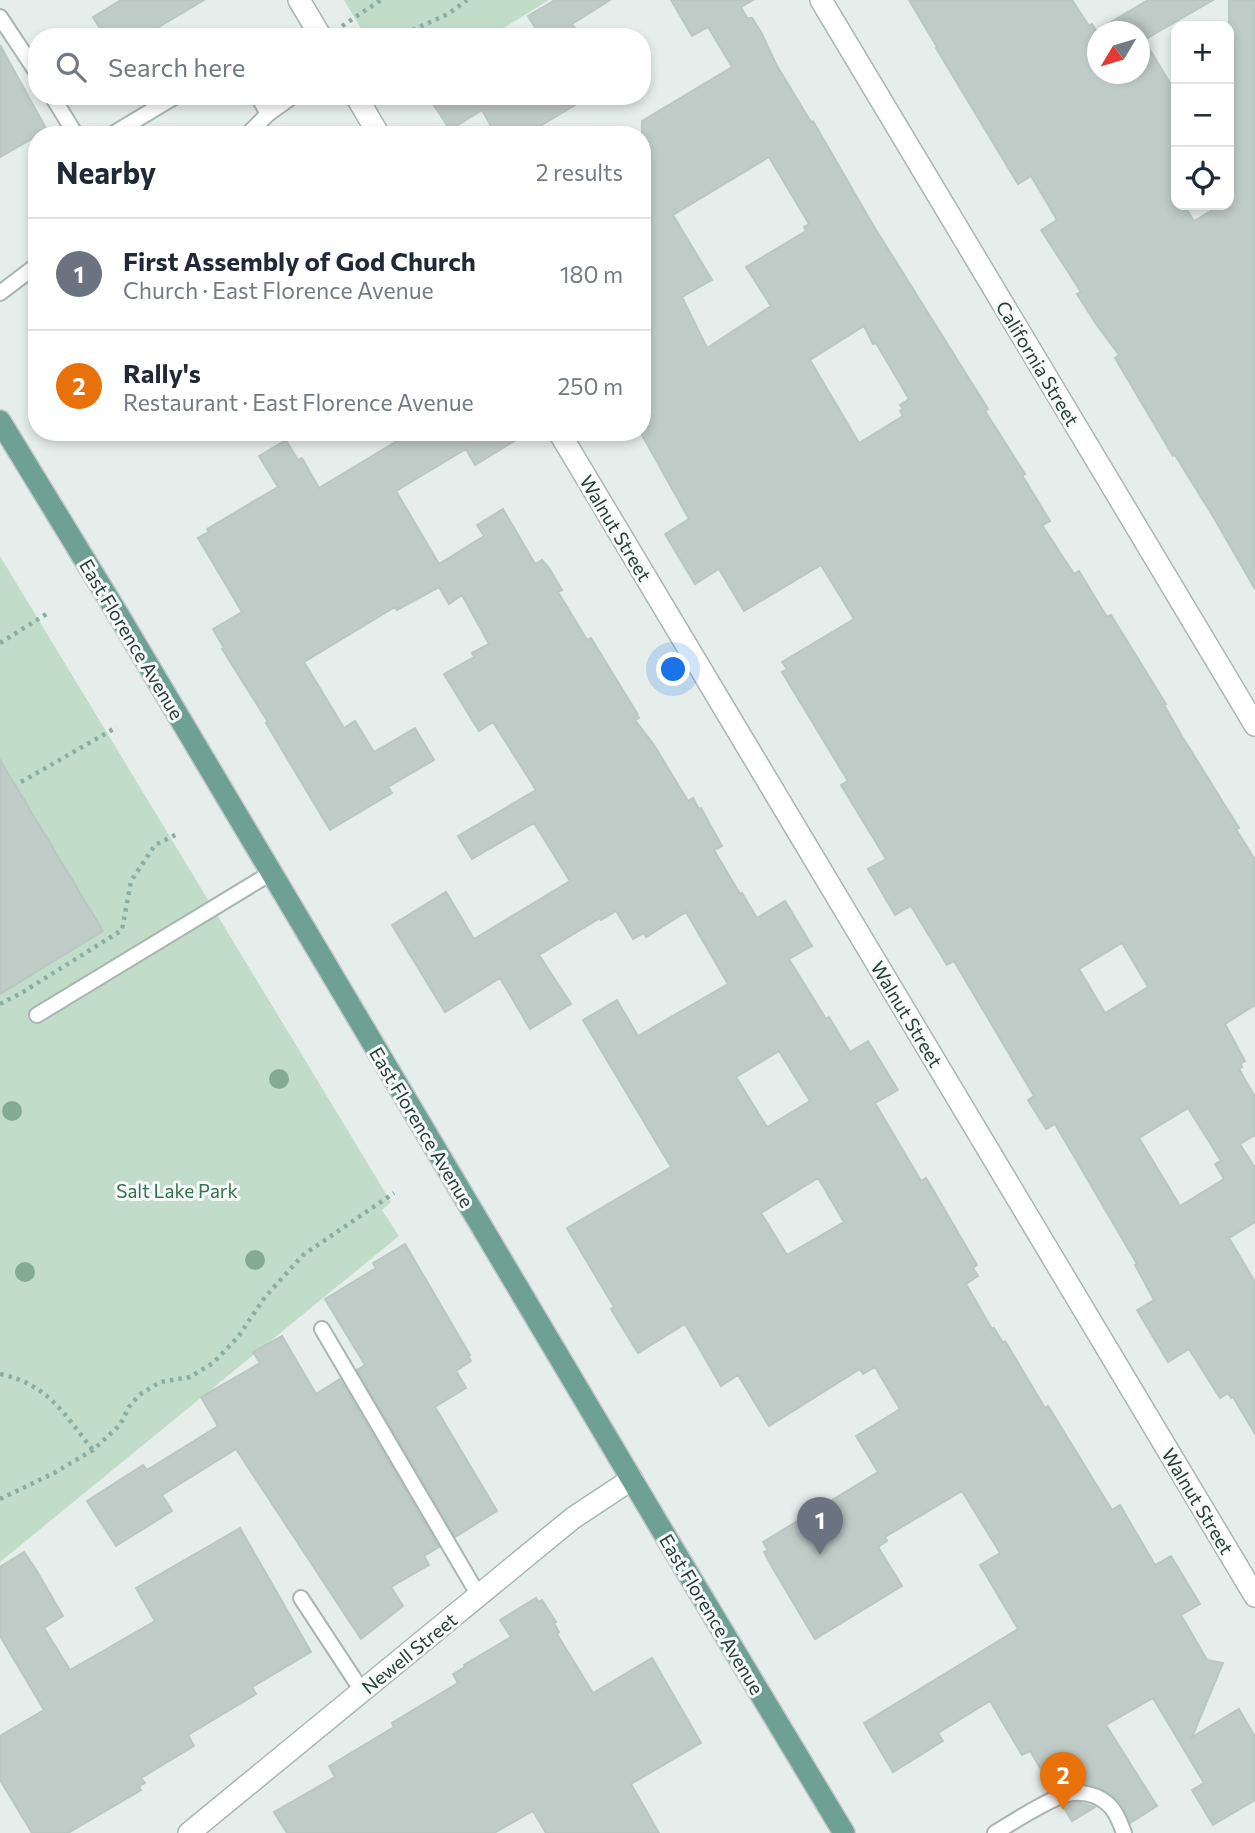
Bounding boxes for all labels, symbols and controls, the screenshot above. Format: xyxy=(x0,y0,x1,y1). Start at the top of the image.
north arrow xyxy=(1087,21,1150,84)
map controls xyxy=(1171,21,1234,210)
button: + xyxy=(1171,21,1234,84)
search box xyxy=(28,28,651,105)
icon: search xyxy=(52,48,90,86)
text: Search here xyxy=(108,51,246,82)
button: − xyxy=(1171,84,1234,147)
button: locate xyxy=(1171,147,1234,210)
text: Nearby xyxy=(56,153,156,190)
text: 2 results xyxy=(536,158,623,186)
text: First Assembly of God Church xyxy=(123,245,476,276)
text: 1 xyxy=(74,260,84,288)
text: 180 m xyxy=(560,260,623,288)
text: Church · East Florence Avenue xyxy=(123,276,434,304)
street label: California Street xyxy=(992,296,1084,430)
text: Rally's xyxy=(123,357,201,388)
text: 2 xyxy=(72,372,86,400)
text: 250 m xyxy=(558,372,623,400)
text: Restaurant · East Florence Avenue xyxy=(123,388,474,416)
street label: Walnut Street xyxy=(575,471,657,585)
street label: East Florence Avenue xyxy=(75,555,189,723)
your location xyxy=(656,652,690,686)
street label: Walnut Street xyxy=(866,957,948,1071)
street label: East Florence Avenue xyxy=(365,1043,479,1211)
park label: Salt Lake Park xyxy=(116,1179,238,1202)
street label: Walnut Street xyxy=(1157,1444,1239,1558)
pin: 1 xyxy=(797,1497,843,1555)
street label: East Florence Avenue xyxy=(655,1530,769,1698)
street label: Newell Street xyxy=(357,1607,461,1698)
pin: 2 xyxy=(1040,1752,1086,1810)

